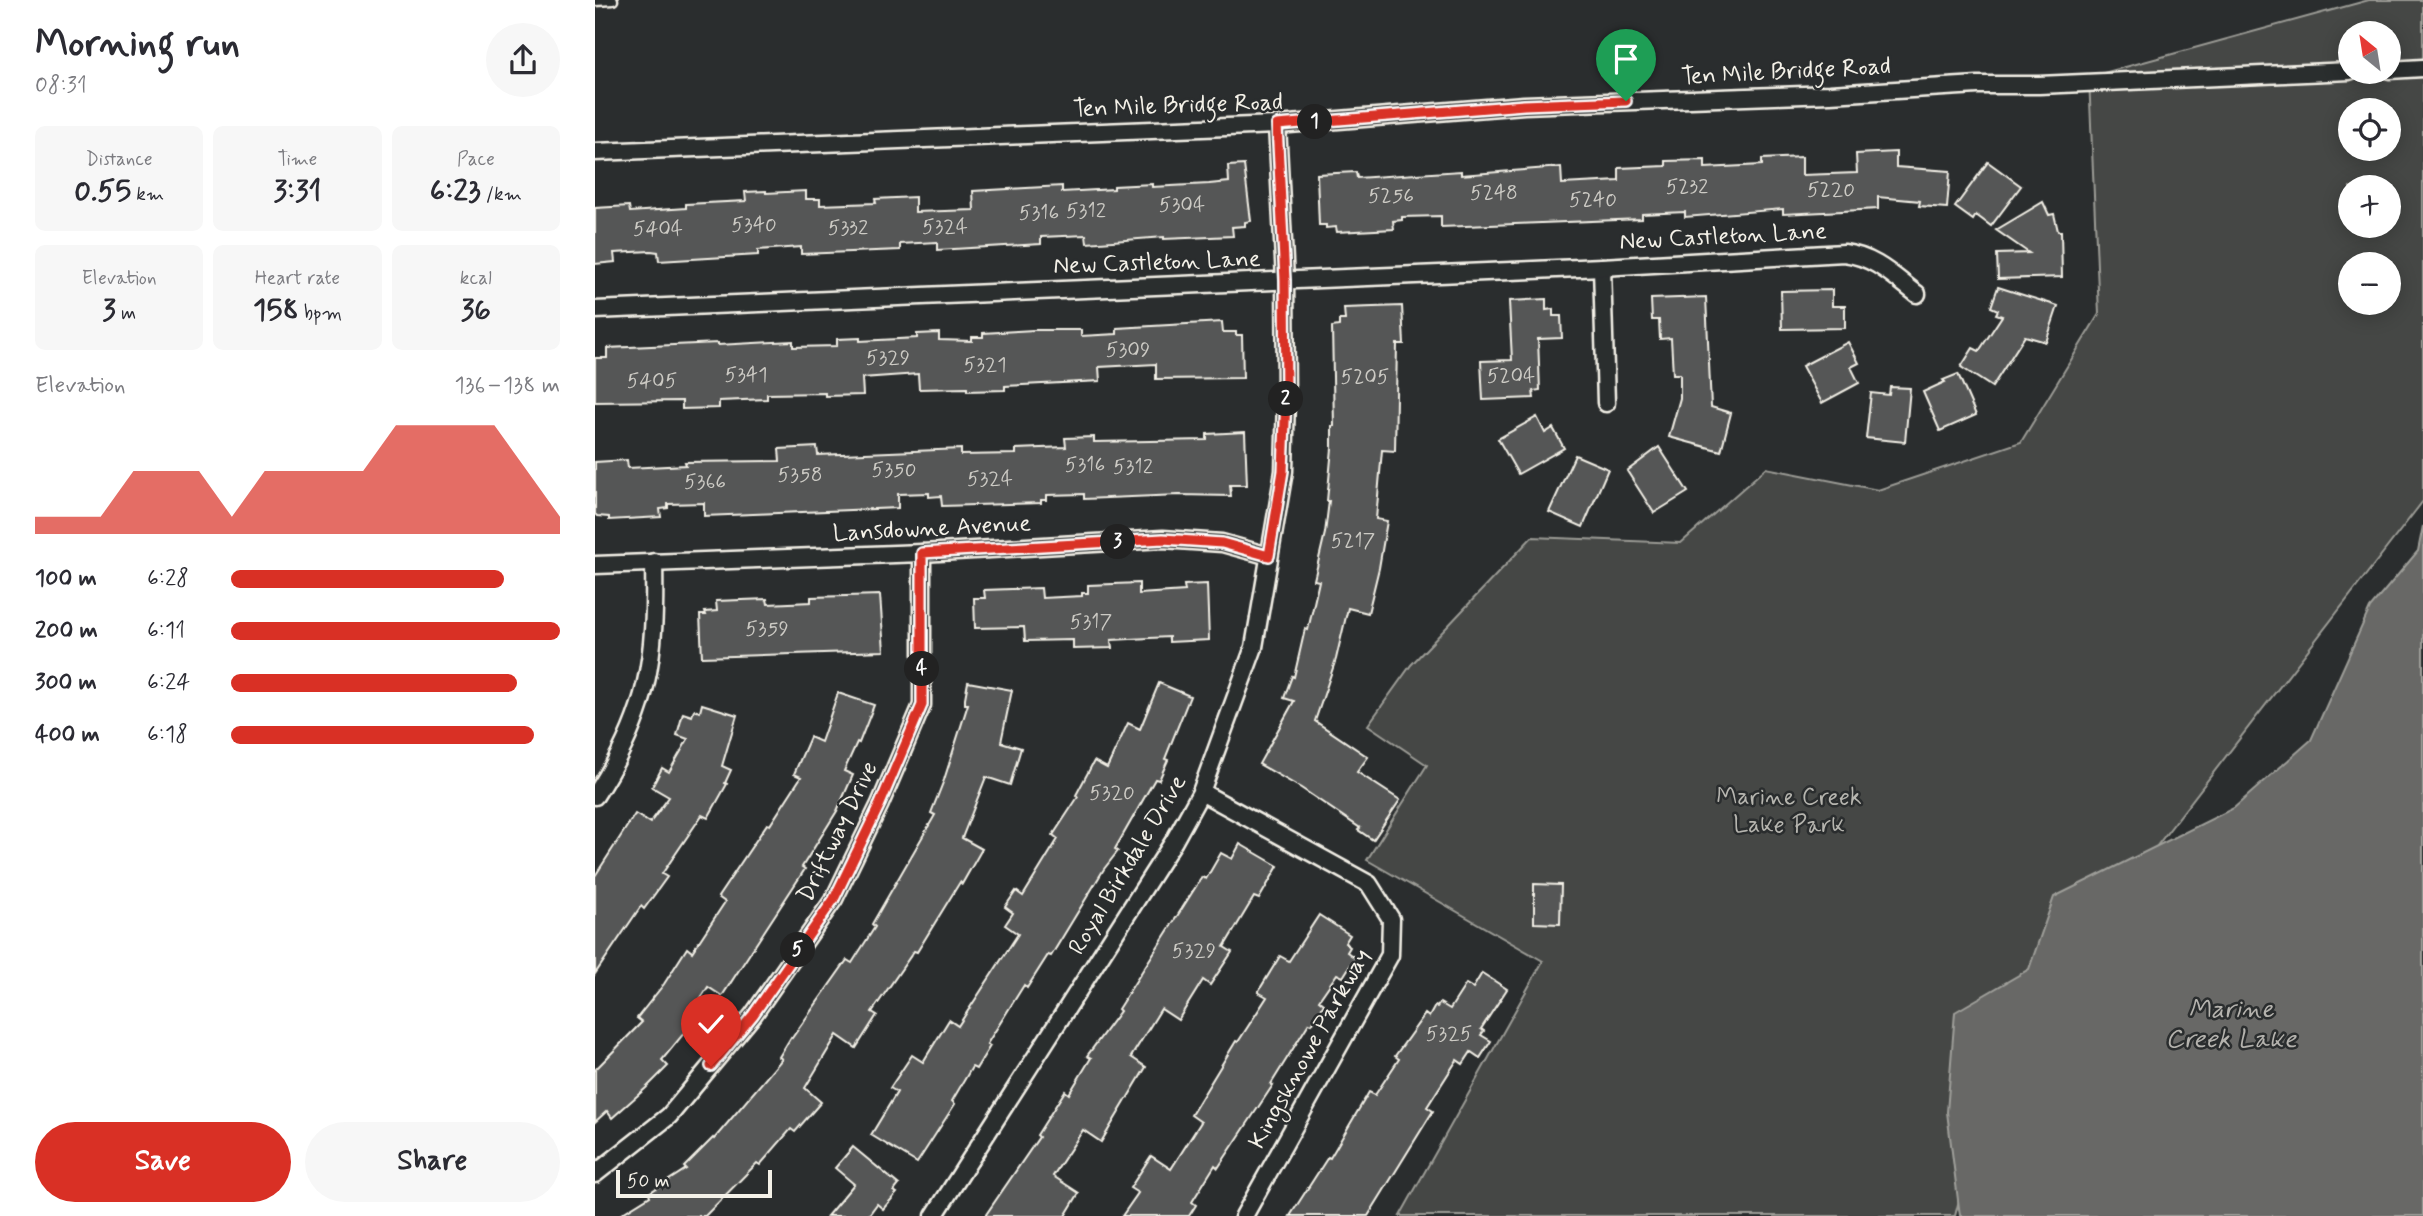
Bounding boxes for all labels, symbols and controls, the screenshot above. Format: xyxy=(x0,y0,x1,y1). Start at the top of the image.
text: Morning run xyxy=(35,20,240,69)
north arrow xyxy=(2338,21,2401,84)
map controls xyxy=(2338,21,2401,315)
button: share xyxy=(486,23,560,97)
pin xyxy=(1596,29,1656,101)
icon: arrive xyxy=(1607,40,1645,78)
street label: Ten Mile Bridge Road xyxy=(1680,51,1892,96)
text: 08:31 xyxy=(35,71,87,101)
street label: Ten Mile Bridge Road xyxy=(1072,87,1284,128)
button: locate xyxy=(2338,98,2401,161)
pin: 1 xyxy=(1297,104,1333,140)
text: 1 xyxy=(1310,109,1319,134)
text: Distance xyxy=(86,147,153,172)
text: Time xyxy=(278,147,317,172)
text: Pace xyxy=(457,147,495,172)
text: 0.55 xyxy=(74,172,131,211)
text: 3:31 xyxy=(273,172,322,211)
text: 6:23 xyxy=(430,172,481,211)
house number: 5232 xyxy=(1666,173,1708,201)
button: + xyxy=(2338,175,2401,238)
house number: 5220 xyxy=(1807,176,1855,204)
house number: 5248 xyxy=(1470,179,1518,207)
text: km xyxy=(131,182,164,207)
text: /km xyxy=(481,182,522,207)
house number: 5256 xyxy=(1368,182,1414,210)
house number: 5240 xyxy=(1569,186,1617,214)
house number: 5304 xyxy=(1159,191,1205,219)
house number: 5312 xyxy=(1066,197,1106,225)
house number: 5316 xyxy=(1019,199,1059,227)
house number: 5340 xyxy=(731,211,777,239)
house number: 5324 xyxy=(922,213,968,241)
house number: 5332 xyxy=(828,214,868,242)
house number: 5404 xyxy=(633,215,683,243)
street label: New Castleton Lane xyxy=(1619,216,1828,258)
street label: New Castleton Lane xyxy=(1053,244,1261,282)
button: − xyxy=(2338,252,2401,315)
text: Elevation xyxy=(82,266,157,291)
text: Heart rate xyxy=(255,266,340,291)
text: kcal xyxy=(460,266,492,291)
text: 3 xyxy=(102,291,116,330)
text: 158 xyxy=(253,291,299,330)
text: 36 xyxy=(461,291,491,330)
text: m xyxy=(116,301,136,326)
text: bpm xyxy=(299,301,342,326)
house number: 5309 xyxy=(1106,336,1150,364)
house number: 5329 xyxy=(866,344,910,372)
house number: 5321 xyxy=(963,351,1007,379)
house number: 5341 xyxy=(724,361,768,389)
house number: 5204 xyxy=(1487,362,1535,390)
house number: 5205 xyxy=(1341,363,1389,391)
house number: 5405 xyxy=(627,367,677,395)
text: Elevation xyxy=(35,371,126,401)
text: 136–138 m xyxy=(454,371,560,401)
pin: 2 xyxy=(1269,382,1303,416)
text: 2 xyxy=(1281,386,1290,411)
house number: 5316 xyxy=(1065,451,1105,479)
house number: 5312 xyxy=(1113,453,1153,481)
house number: 5350 xyxy=(872,456,916,484)
house number: 5358 xyxy=(777,461,823,489)
house number: 5324 xyxy=(967,465,1013,493)
house number: 5366 xyxy=(684,468,726,496)
street label: Lansdowne Avenue xyxy=(832,508,1032,550)
pin: 3 xyxy=(1100,524,1135,560)
house number: 5217 xyxy=(1331,527,1376,555)
text: 3 xyxy=(1113,529,1122,554)
text: 100 m xyxy=(35,564,97,594)
text: 6:28 xyxy=(147,564,189,594)
house number: 5317 xyxy=(1070,608,1112,636)
house number: 5359 xyxy=(745,615,789,643)
text: 200 m xyxy=(35,616,98,646)
text: 6:11 xyxy=(147,616,185,646)
pin: 4 xyxy=(905,652,939,686)
text: 4 xyxy=(916,656,927,681)
text: 300 m xyxy=(35,668,97,698)
text: 6:24 xyxy=(147,668,190,698)
text: 400 m xyxy=(35,720,100,750)
text: 6:18 xyxy=(147,720,188,750)
street label: Driftway Drive xyxy=(791,756,885,908)
street label: Royal Birkdale Drive xyxy=(1062,769,1194,961)
house number: 5320 xyxy=(1089,779,1135,807)
park label: Marine Creek Lake Park xyxy=(1716,782,1862,841)
pin: 5 xyxy=(781,932,815,968)
text: 5 xyxy=(792,937,803,962)
house number: 5329 xyxy=(1172,937,1216,965)
street label: Kingsknowe Parkway xyxy=(1242,943,1380,1156)
water label: Marine Creek Lake xyxy=(2165,993,2298,1057)
pin xyxy=(681,994,741,1066)
icon: check xyxy=(692,1005,730,1043)
house number: 5325 xyxy=(1426,1020,1472,1048)
button: Save xyxy=(35,1122,291,1202)
button: Share xyxy=(305,1122,560,1202)
scale bar xyxy=(616,1167,772,1199)
text: 50 m xyxy=(627,1169,670,1194)

